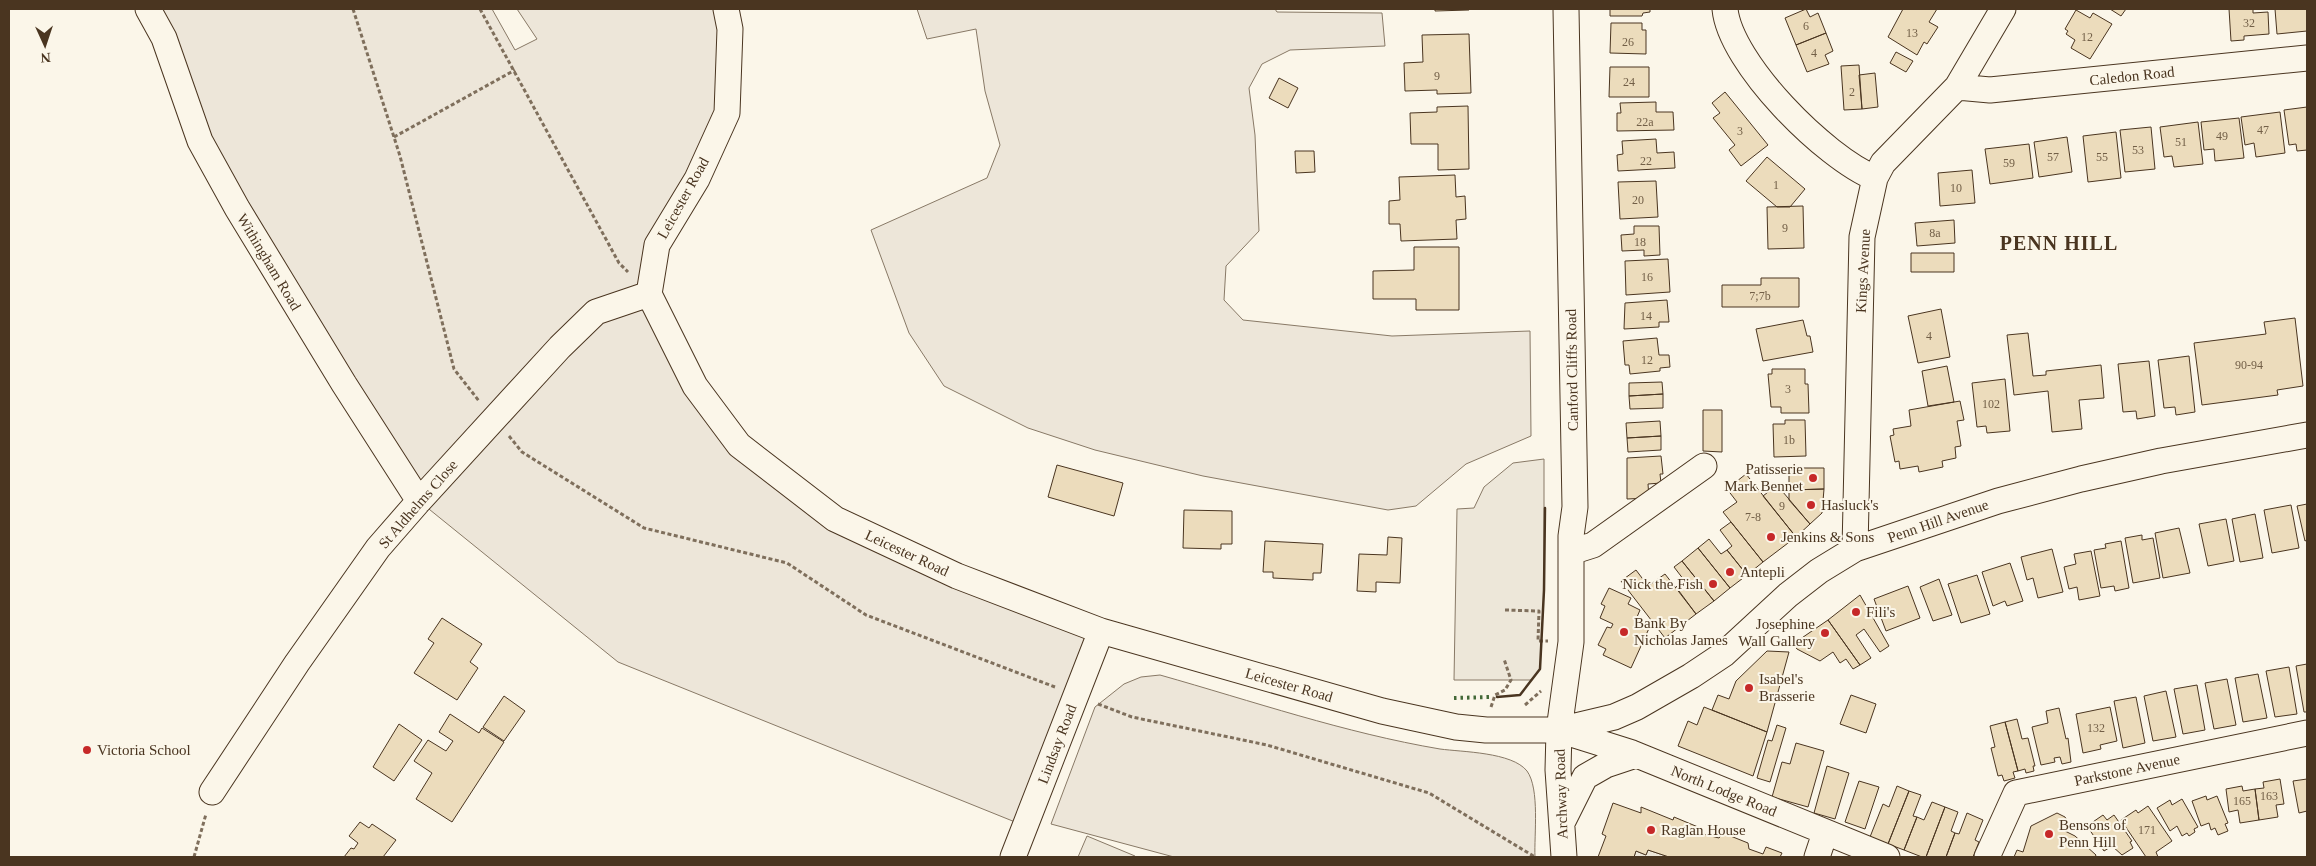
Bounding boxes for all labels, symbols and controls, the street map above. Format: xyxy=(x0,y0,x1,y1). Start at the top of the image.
house number: 32 xyxy=(2243,16,2255,30)
house number: 6 xyxy=(1803,19,1809,33)
north arrow xyxy=(20,20,70,70)
house number: 13 xyxy=(1906,26,1918,40)
house number: 12 xyxy=(2081,30,2093,44)
house number: 26 xyxy=(1622,35,1634,49)
house number: 4 xyxy=(1811,46,1817,60)
text: N xyxy=(40,50,51,65)
street label: Caledon Road xyxy=(2089,64,2176,88)
house number: 9 xyxy=(1434,69,1440,83)
house number: 24 xyxy=(1623,75,1635,89)
house number: 2 xyxy=(1849,85,1855,99)
house number: 22a xyxy=(1636,115,1654,129)
house number: 47 xyxy=(2257,123,2269,137)
house number: 3 xyxy=(1737,124,1743,138)
house number: 49 xyxy=(2216,129,2228,143)
house number: 51 xyxy=(2175,135,2187,149)
house number: 53 xyxy=(2132,143,2144,157)
house number: 57 xyxy=(2047,150,2059,164)
house number: 55 xyxy=(2096,150,2108,164)
street label: Leicester Road xyxy=(654,154,712,241)
house number: 22 xyxy=(1640,154,1652,168)
house number: 59 xyxy=(2003,156,2015,170)
house number: 1 xyxy=(1773,178,1779,192)
house number: 10 xyxy=(1950,181,1962,195)
house number: 20 xyxy=(1632,193,1644,207)
street label: Withingham Road xyxy=(234,211,304,314)
house number: 9 xyxy=(1782,221,1788,235)
house number: 8a xyxy=(1929,226,1941,240)
street label: Kings Avenue xyxy=(1853,228,1873,314)
district label: PENN HILL xyxy=(2000,232,2118,254)
house number: 18 xyxy=(1634,235,1646,249)
house number: 16 xyxy=(1641,270,1653,284)
house number: 7;7b xyxy=(1749,289,1771,303)
street label: Canford Cliffs Road xyxy=(1563,308,1581,431)
house number: 14 xyxy=(1640,309,1652,323)
house number: 4 xyxy=(1926,329,1932,343)
house number: 12 xyxy=(1641,353,1653,367)
house number: 90-94 xyxy=(2235,358,2263,372)
house number: 3 xyxy=(1785,382,1791,396)
house number: 102 xyxy=(1982,397,2000,411)
house number: 1b xyxy=(1783,433,1795,447)
street label: St Aldhelms Close xyxy=(375,456,461,551)
place label: Patisserie Mark Bennet xyxy=(1724,461,1804,494)
marker: Patisserie Mark Bennet xyxy=(1807,472,1819,484)
street label: Penn Hill Avenue xyxy=(1885,496,1991,546)
place label: Hasluck's xyxy=(1821,497,1879,513)
house number: 9 xyxy=(1779,499,1785,513)
marker: Hasluck's xyxy=(1805,499,1817,511)
house number: 7-8 xyxy=(1745,510,1761,524)
street label: Leicester Road xyxy=(863,527,952,580)
place label: Jenkins & Sons xyxy=(1781,529,1875,545)
marker: Jenkins & Sons xyxy=(1765,531,1777,543)
place label: Antepli xyxy=(1740,564,1785,580)
marker: Antepli xyxy=(1724,566,1736,578)
place label: Nick the Fish xyxy=(1622,576,1703,592)
marker: Nick the Fish xyxy=(1707,578,1719,590)
place label: Fili's xyxy=(1866,604,1896,620)
marker: Fili's xyxy=(1850,606,1862,618)
place label: Bank By Nicholas James xyxy=(1634,615,1728,648)
place label: Josephine Wall Gallery xyxy=(1738,616,1815,649)
marker: Bank By Nicholas James xyxy=(1618,626,1630,638)
marker: Josephine Wall Gallery xyxy=(1819,627,1831,639)
street label: Leicester Road xyxy=(1243,665,1335,705)
place label: Isabel's Brasserie xyxy=(1759,671,1815,704)
marker: Isabel's Brasserie xyxy=(1743,682,1755,694)
street label: Lindsay Road xyxy=(1035,702,1080,786)
house number: 132 xyxy=(2087,721,2105,735)
place label: Victoria School xyxy=(97,742,191,758)
marker: Victoria School xyxy=(81,744,93,756)
street label: Archway Road xyxy=(1551,748,1571,839)
street label: Parkstone Avenue xyxy=(2073,751,2182,789)
street label: North Lodge Road xyxy=(1669,763,1780,820)
house number: 163 xyxy=(2260,789,2278,803)
house number: 165 xyxy=(2233,794,2251,808)
place label: Bensons of Penn Hill xyxy=(2059,817,2126,850)
place label: Raglan House xyxy=(1661,822,1746,838)
house number: 171 xyxy=(2138,823,2156,837)
marker: Raglan House xyxy=(1645,824,1657,836)
marker: Bensons of Penn Hill xyxy=(2043,828,2055,840)

